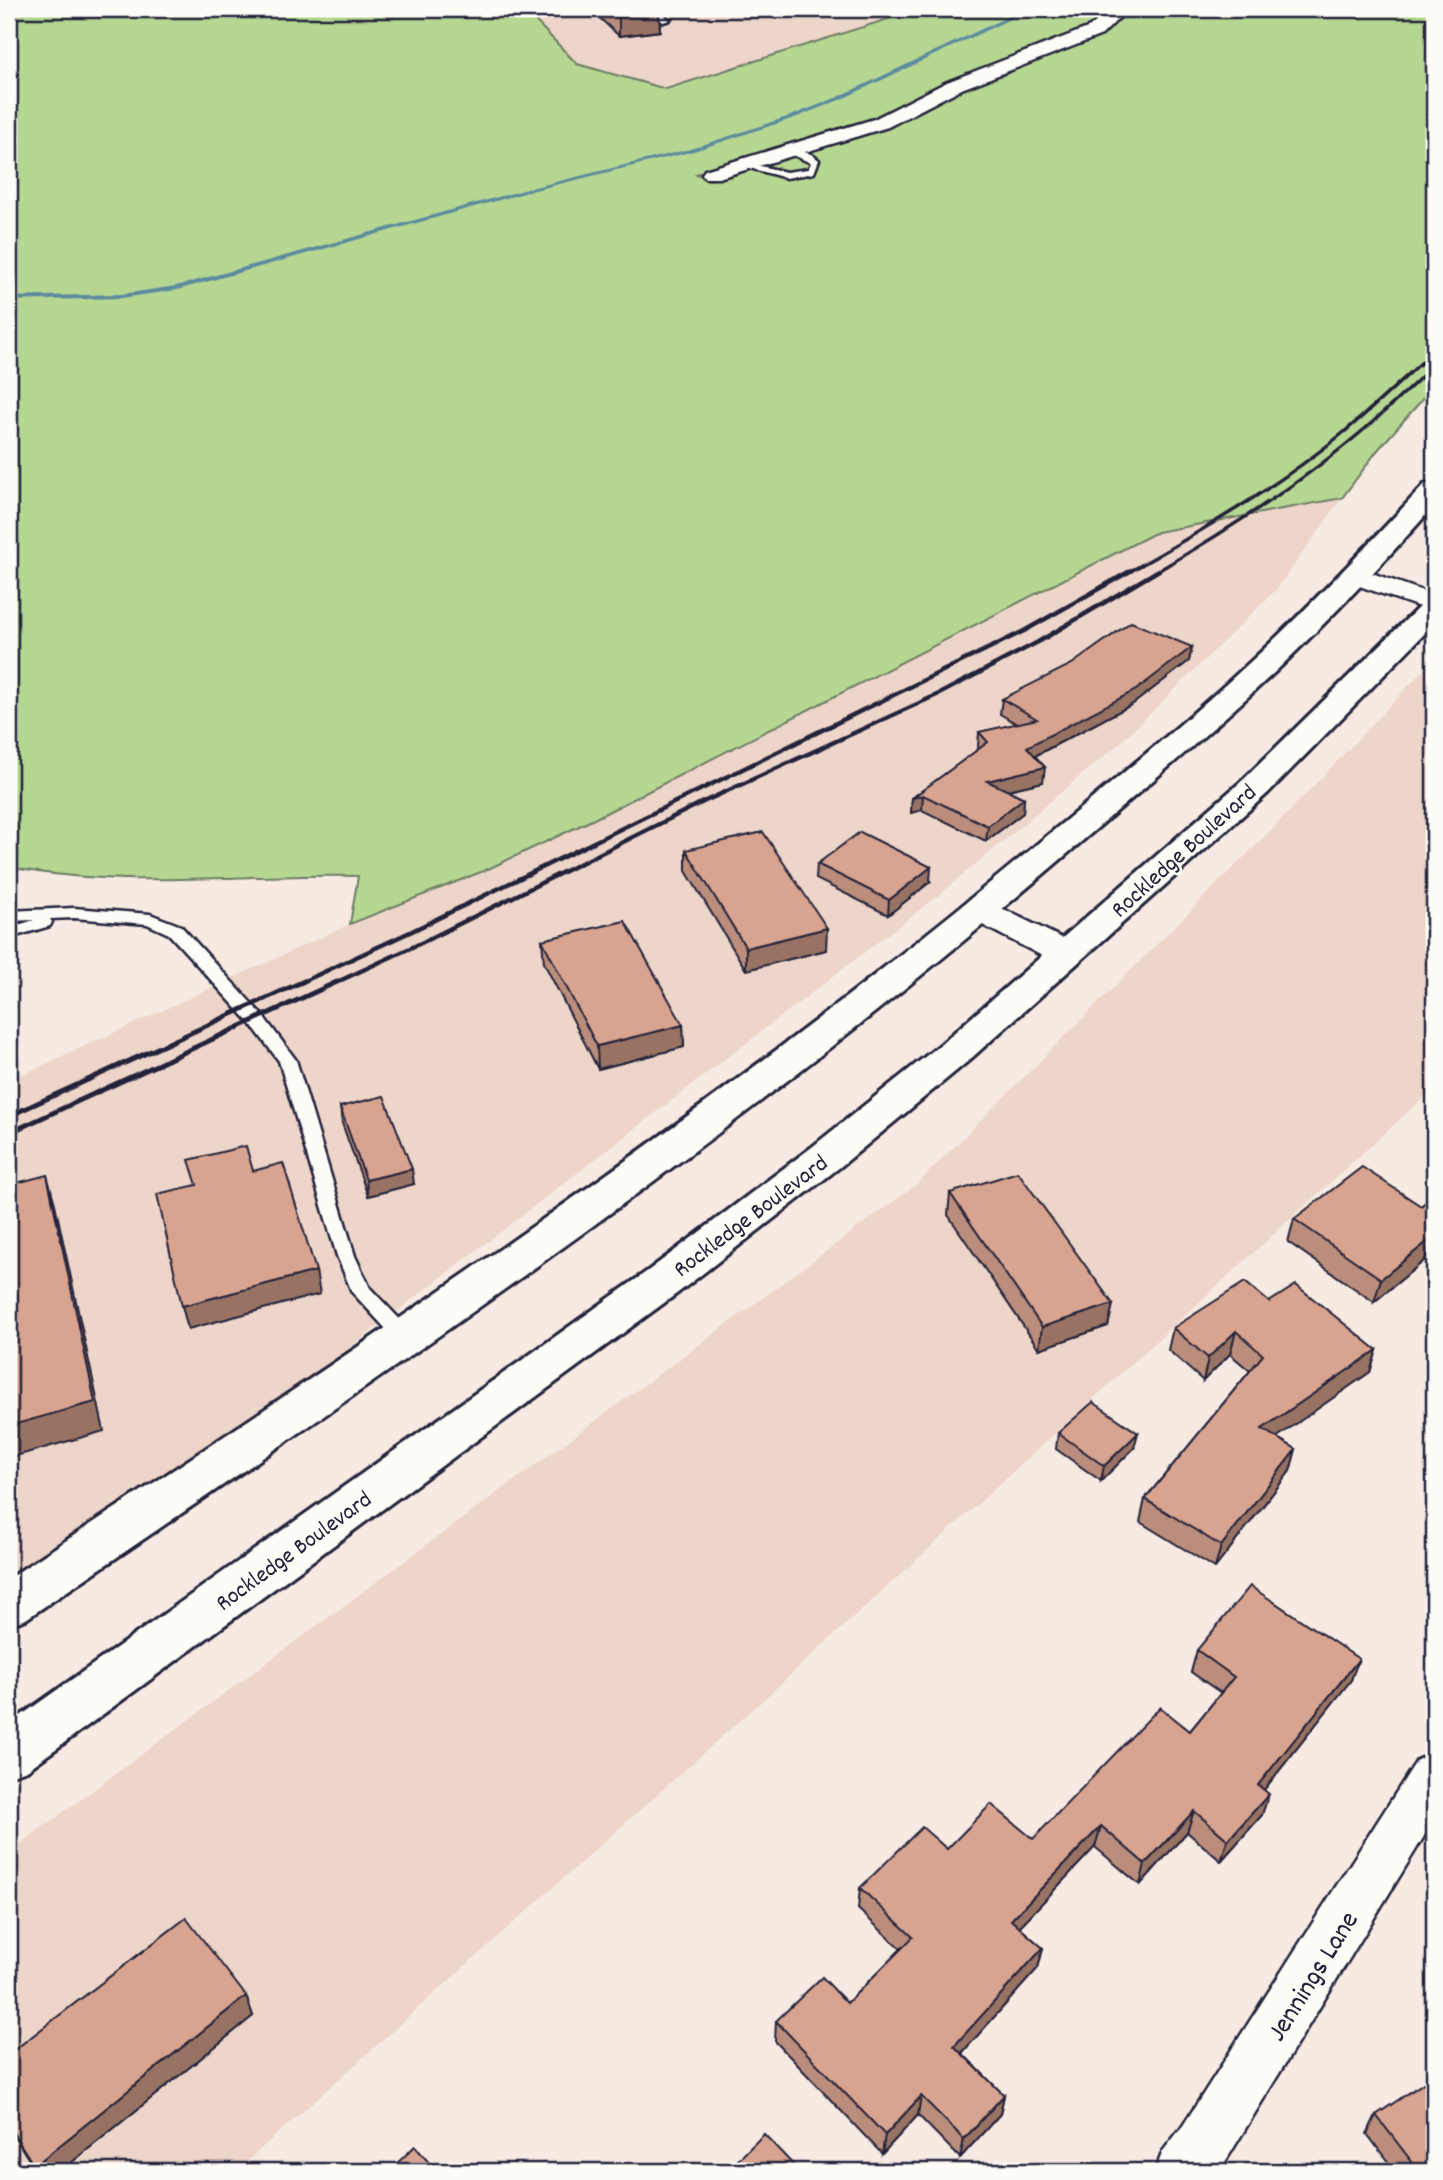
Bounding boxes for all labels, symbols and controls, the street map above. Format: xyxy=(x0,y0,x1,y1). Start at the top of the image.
street label: Rockledge Boulevard xyxy=(1104,777,1266,927)
street label: Rockledge Boulevard xyxy=(667,1148,836,1287)
street label: Rockledge Boulevard xyxy=(210,1484,380,1621)
street label: Jennings Lane xyxy=(1259,1905,1371,2050)

